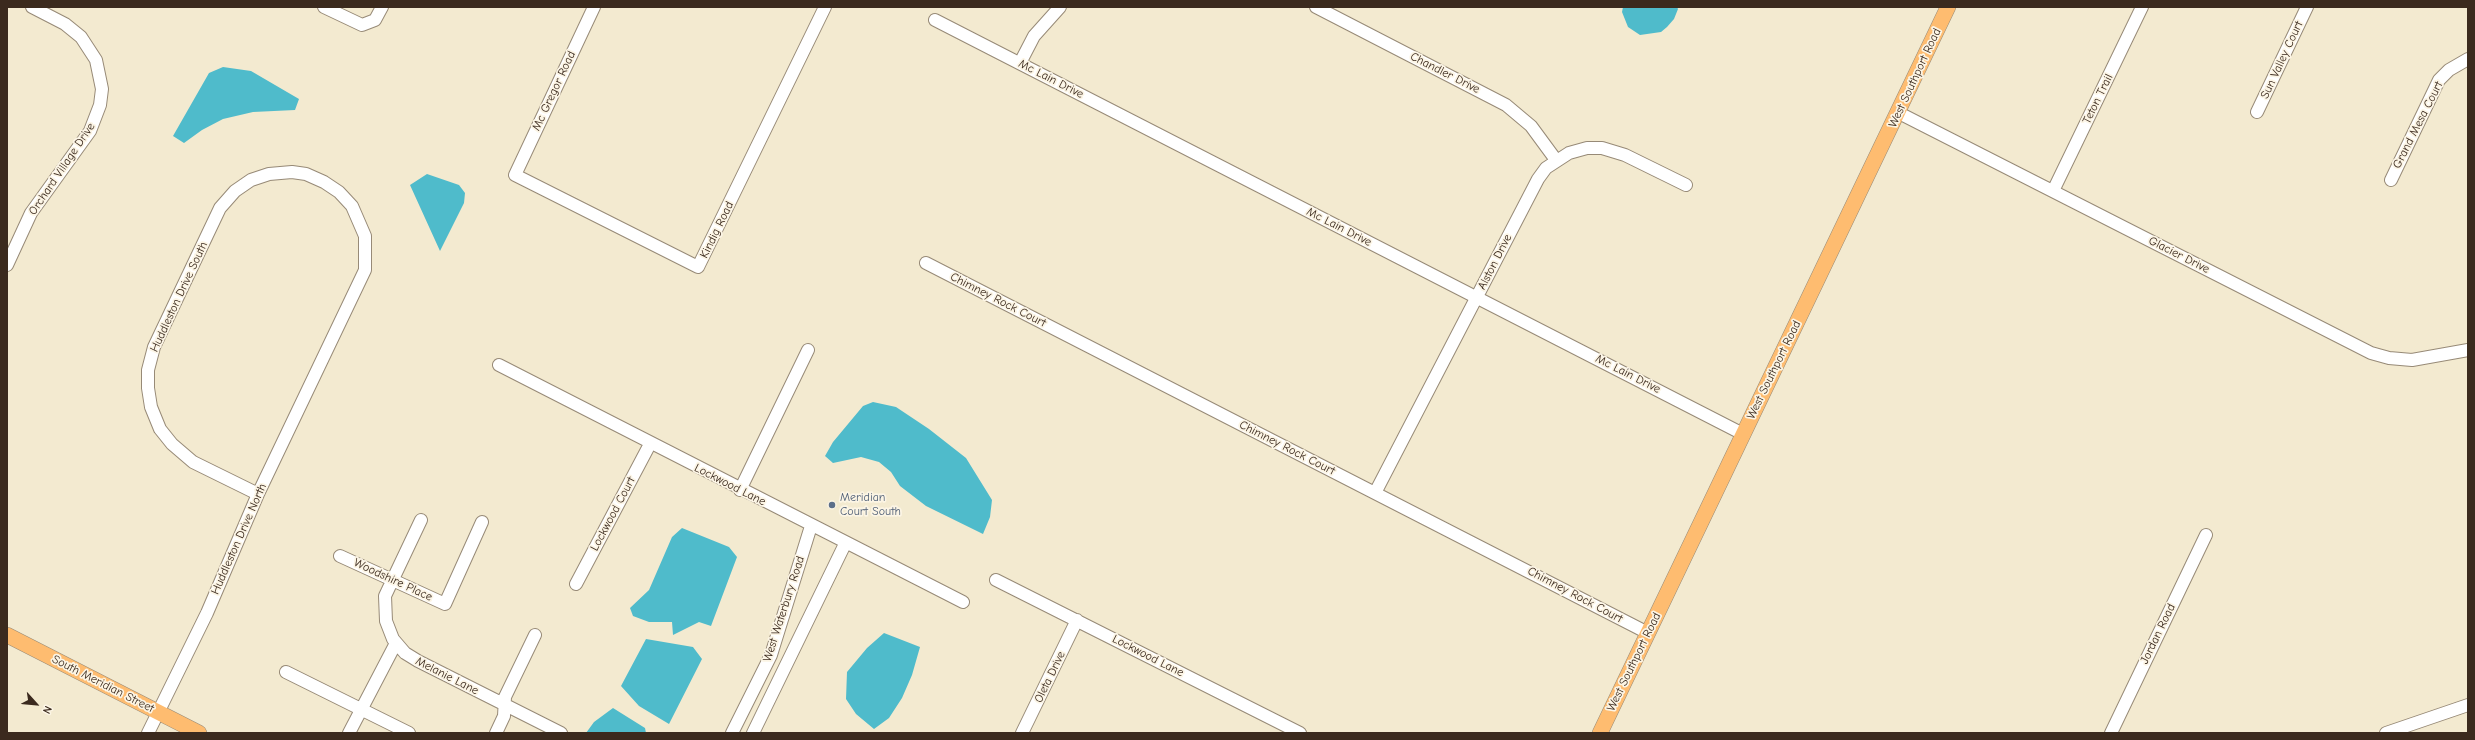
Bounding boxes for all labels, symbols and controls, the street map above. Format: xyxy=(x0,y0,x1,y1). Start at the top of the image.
street label: Sun Valley Court xyxy=(2258,19,2306,101)
street label: West Southport Road xyxy=(1886,26,1944,130)
street label: Mc Gregor Road xyxy=(529,49,579,133)
street label: Chandler Drive xyxy=(1408,49,1482,97)
street label: Mc Lain Drive xyxy=(1016,56,1086,102)
street label: Teton Trail xyxy=(2080,72,2116,126)
street label: Grand Mesa Court xyxy=(2390,79,2446,171)
street label: Orchard Village Drive xyxy=(26,120,98,218)
street label: Kindig Road xyxy=(697,199,737,261)
street label: Mc Lain Drive xyxy=(1304,204,1374,250)
street label: Alston Drive xyxy=(1475,232,1515,292)
street label: Glacier Drive xyxy=(2146,233,2212,277)
street label: Huddleston Drive South xyxy=(147,240,211,354)
street label: Chimney Rock Court xyxy=(948,270,1048,330)
street label: West Southport Road xyxy=(1744,318,1804,422)
street label: Mc Lain Drive xyxy=(1593,351,1663,397)
street label: Chimney Rock Court xyxy=(1237,418,1337,478)
street label: Lockwood Lane xyxy=(692,461,768,509)
street label: Lockwood Court xyxy=(587,475,639,553)
street label: Huddleston Drive North xyxy=(208,481,270,597)
place label: Meridian Court South xyxy=(840,491,901,519)
marker: Meridian Court South xyxy=(827,500,837,510)
street label: West Waterbury Road xyxy=(760,554,808,664)
street label: Woodshire Place xyxy=(351,556,435,604)
street label: Chimney Rock Court xyxy=(1525,564,1625,626)
street label: Jordan Road xyxy=(2137,601,2179,667)
street label: West Southport Road xyxy=(1604,610,1664,714)
street label: Lockwood Lane xyxy=(1110,632,1186,680)
street label: Oleta Drive xyxy=(1031,649,1069,705)
street label: South Meridian Street xyxy=(50,652,156,716)
street label: Melanie Lane xyxy=(413,654,481,698)
north arrow xyxy=(16,684,56,724)
text: N xyxy=(40,704,55,716)

